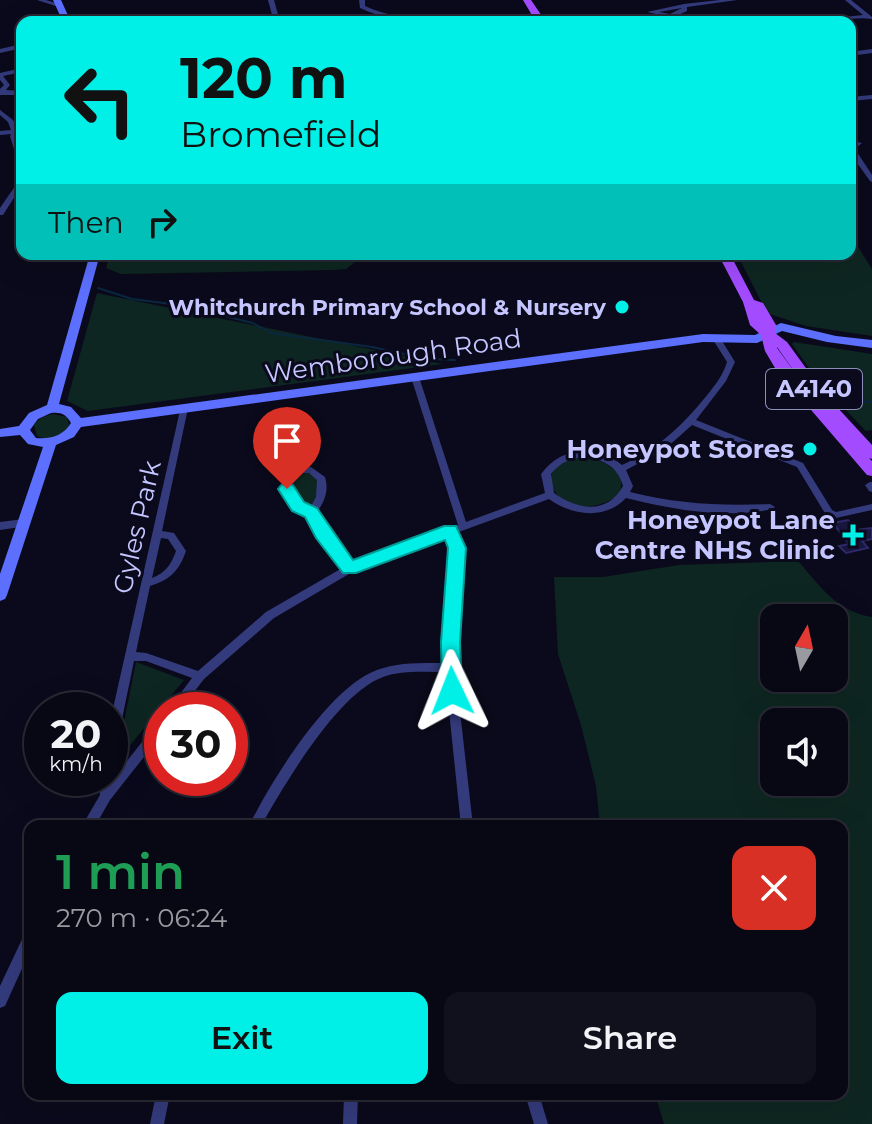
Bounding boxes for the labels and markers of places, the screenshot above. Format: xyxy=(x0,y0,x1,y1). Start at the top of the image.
place label: Whitchurch Primary School & Nursery xyxy=(168,294,607,321)
marker: Whitchurch Primary School & Nursery xyxy=(613,298,631,316)
pin xyxy=(253,407,321,489)
place label: Honeypot Stores xyxy=(567,433,794,465)
marker: Honeypot Stores xyxy=(801,440,819,458)
place label: Honeypot Lane Centre NHS Clinic xyxy=(595,504,835,566)
marker: Honeypot Lane Centre NHS Clinic xyxy=(842,524,864,546)

